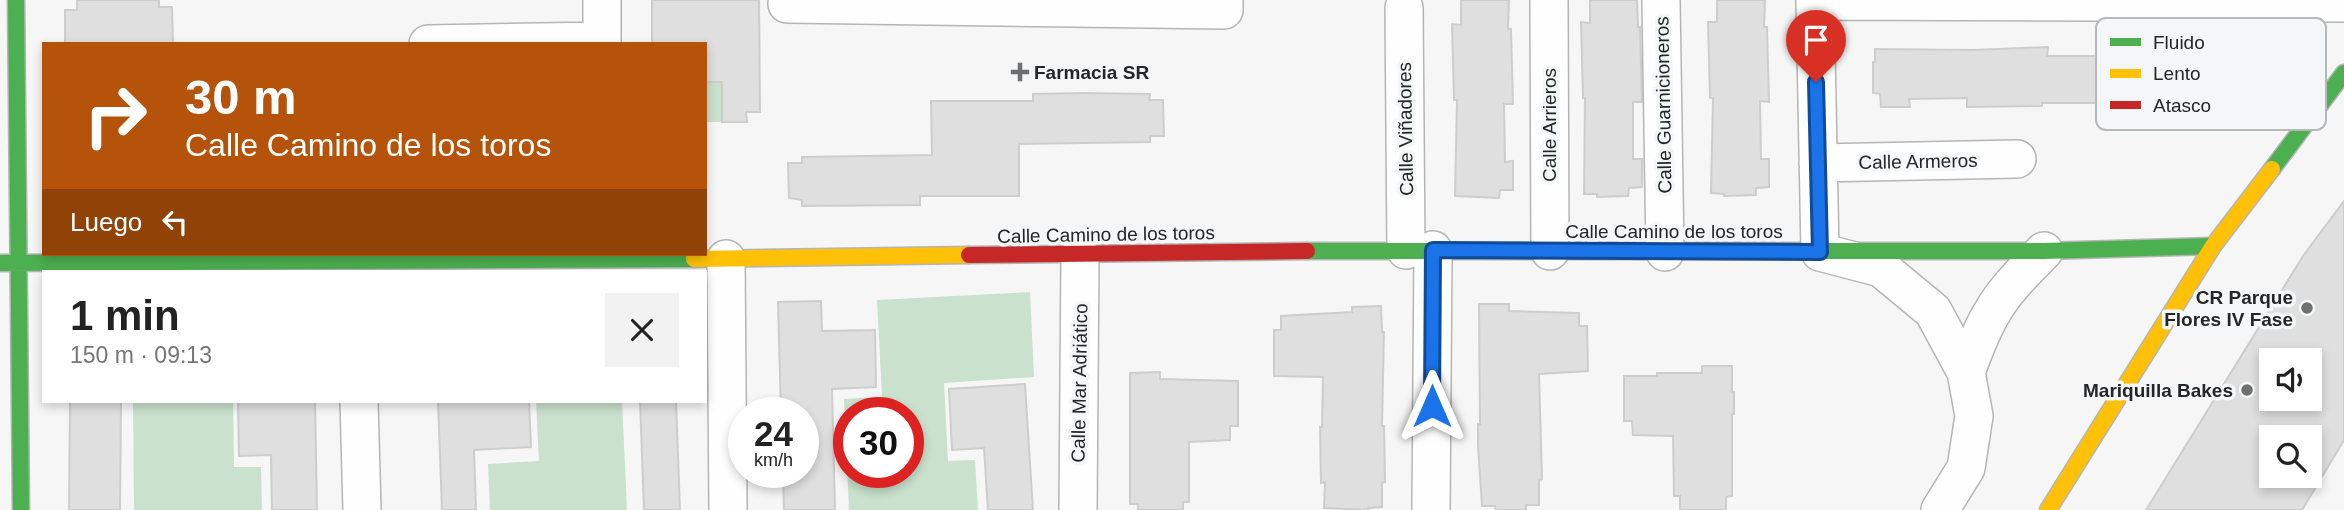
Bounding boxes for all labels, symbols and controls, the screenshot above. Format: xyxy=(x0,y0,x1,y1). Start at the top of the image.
pin xyxy=(1786,10,1846,82)
street label: Calle Guarnicioneros xyxy=(1651,16,1676,194)
legend xyxy=(2096,18,2326,130)
icon: arrive xyxy=(1797,21,1835,59)
text: Fluido xyxy=(2153,32,2205,53)
place label: Farmacia SR xyxy=(1034,62,1149,83)
street label: Calle Viñadores xyxy=(1394,62,1417,196)
text: Lento xyxy=(2153,63,2201,84)
marker: Farmacia SR xyxy=(1012,64,1028,80)
street label: Calle Arrieros xyxy=(1539,68,1560,182)
icon: right xyxy=(70,70,161,161)
text: 30 m xyxy=(185,70,297,124)
text: Atasco xyxy=(2153,95,2211,116)
text: Calle Camino de los toros xyxy=(185,127,551,163)
street label: Calle Armeros xyxy=(1858,150,1978,173)
icon: left xyxy=(156,203,194,241)
text: Luego xyxy=(70,207,142,237)
street label: Calle Camino de los toros xyxy=(1565,221,1783,242)
street label: Calle Camino de los toros xyxy=(997,222,1215,247)
place label: CR Parque Flores IV Fase xyxy=(2164,287,2293,330)
text: 1 min xyxy=(70,292,180,339)
button: close xyxy=(605,293,679,367)
marker: CR Parque Flores IV Fase xyxy=(2299,300,2315,316)
street label: Calle Mar Adriático xyxy=(1068,303,1091,463)
text: 150 m · 09:13 xyxy=(70,342,212,368)
map controls xyxy=(2259,348,2322,488)
button: sound xyxy=(2259,348,2322,411)
position arrow xyxy=(1395,369,1469,443)
place label: Mariquilla Bakes xyxy=(2083,380,2233,401)
marker: Mariquilla Bakes xyxy=(2239,382,2255,398)
speed limit sign: 30 xyxy=(833,397,924,488)
text: 24 xyxy=(754,414,793,453)
button: search xyxy=(2259,425,2322,488)
text: km/h xyxy=(754,450,793,470)

